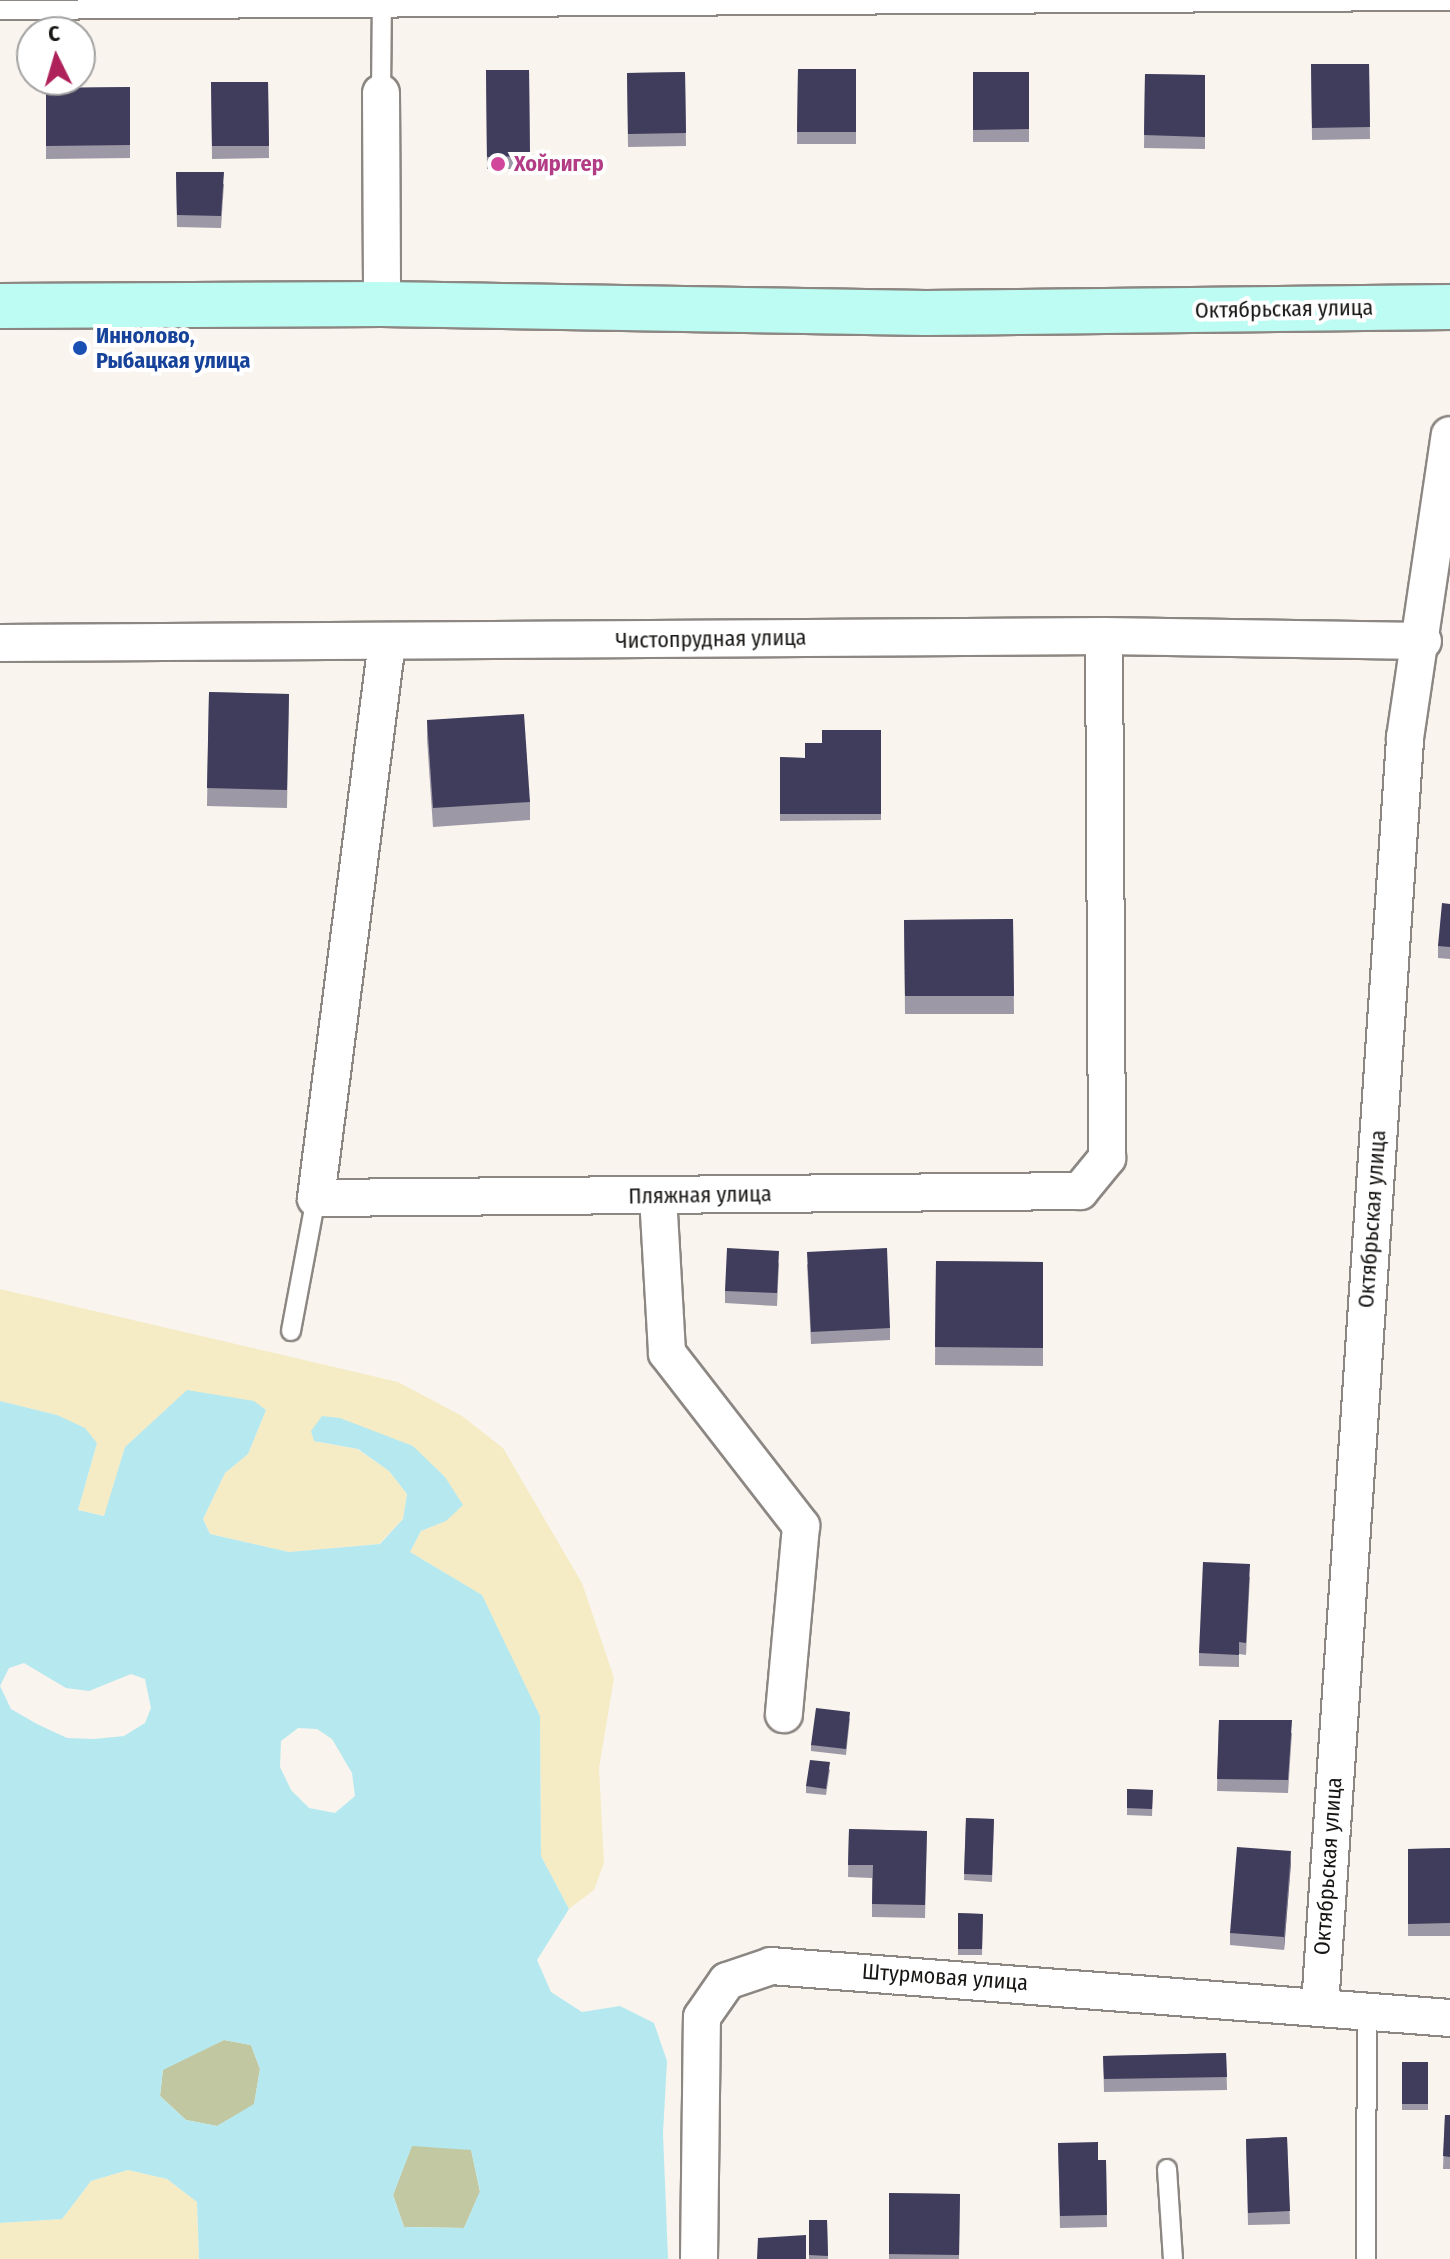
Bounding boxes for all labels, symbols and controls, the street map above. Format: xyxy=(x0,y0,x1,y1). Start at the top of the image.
north arrow xyxy=(16,16,96,96)
text: С xyxy=(47,20,61,48)
place label: Хойригер xyxy=(514,151,604,177)
marker: Хойригер xyxy=(489,155,507,173)
street label: Октябрьская улица xyxy=(1195,294,1373,324)
place label: Иннолово, Рыбацкая улица xyxy=(96,322,250,374)
marker: Иннолово, Рыбацкая улица xyxy=(71,339,89,357)
street label: Чистопрудная улица xyxy=(615,624,807,654)
street label: Октябрьская улица xyxy=(1353,1129,1391,1309)
street label: Пляжная улица xyxy=(628,1181,772,1209)
street label: Октябрьская улица xyxy=(1309,1776,1347,1956)
street label: Штурмовая улица xyxy=(861,1958,1029,1996)

